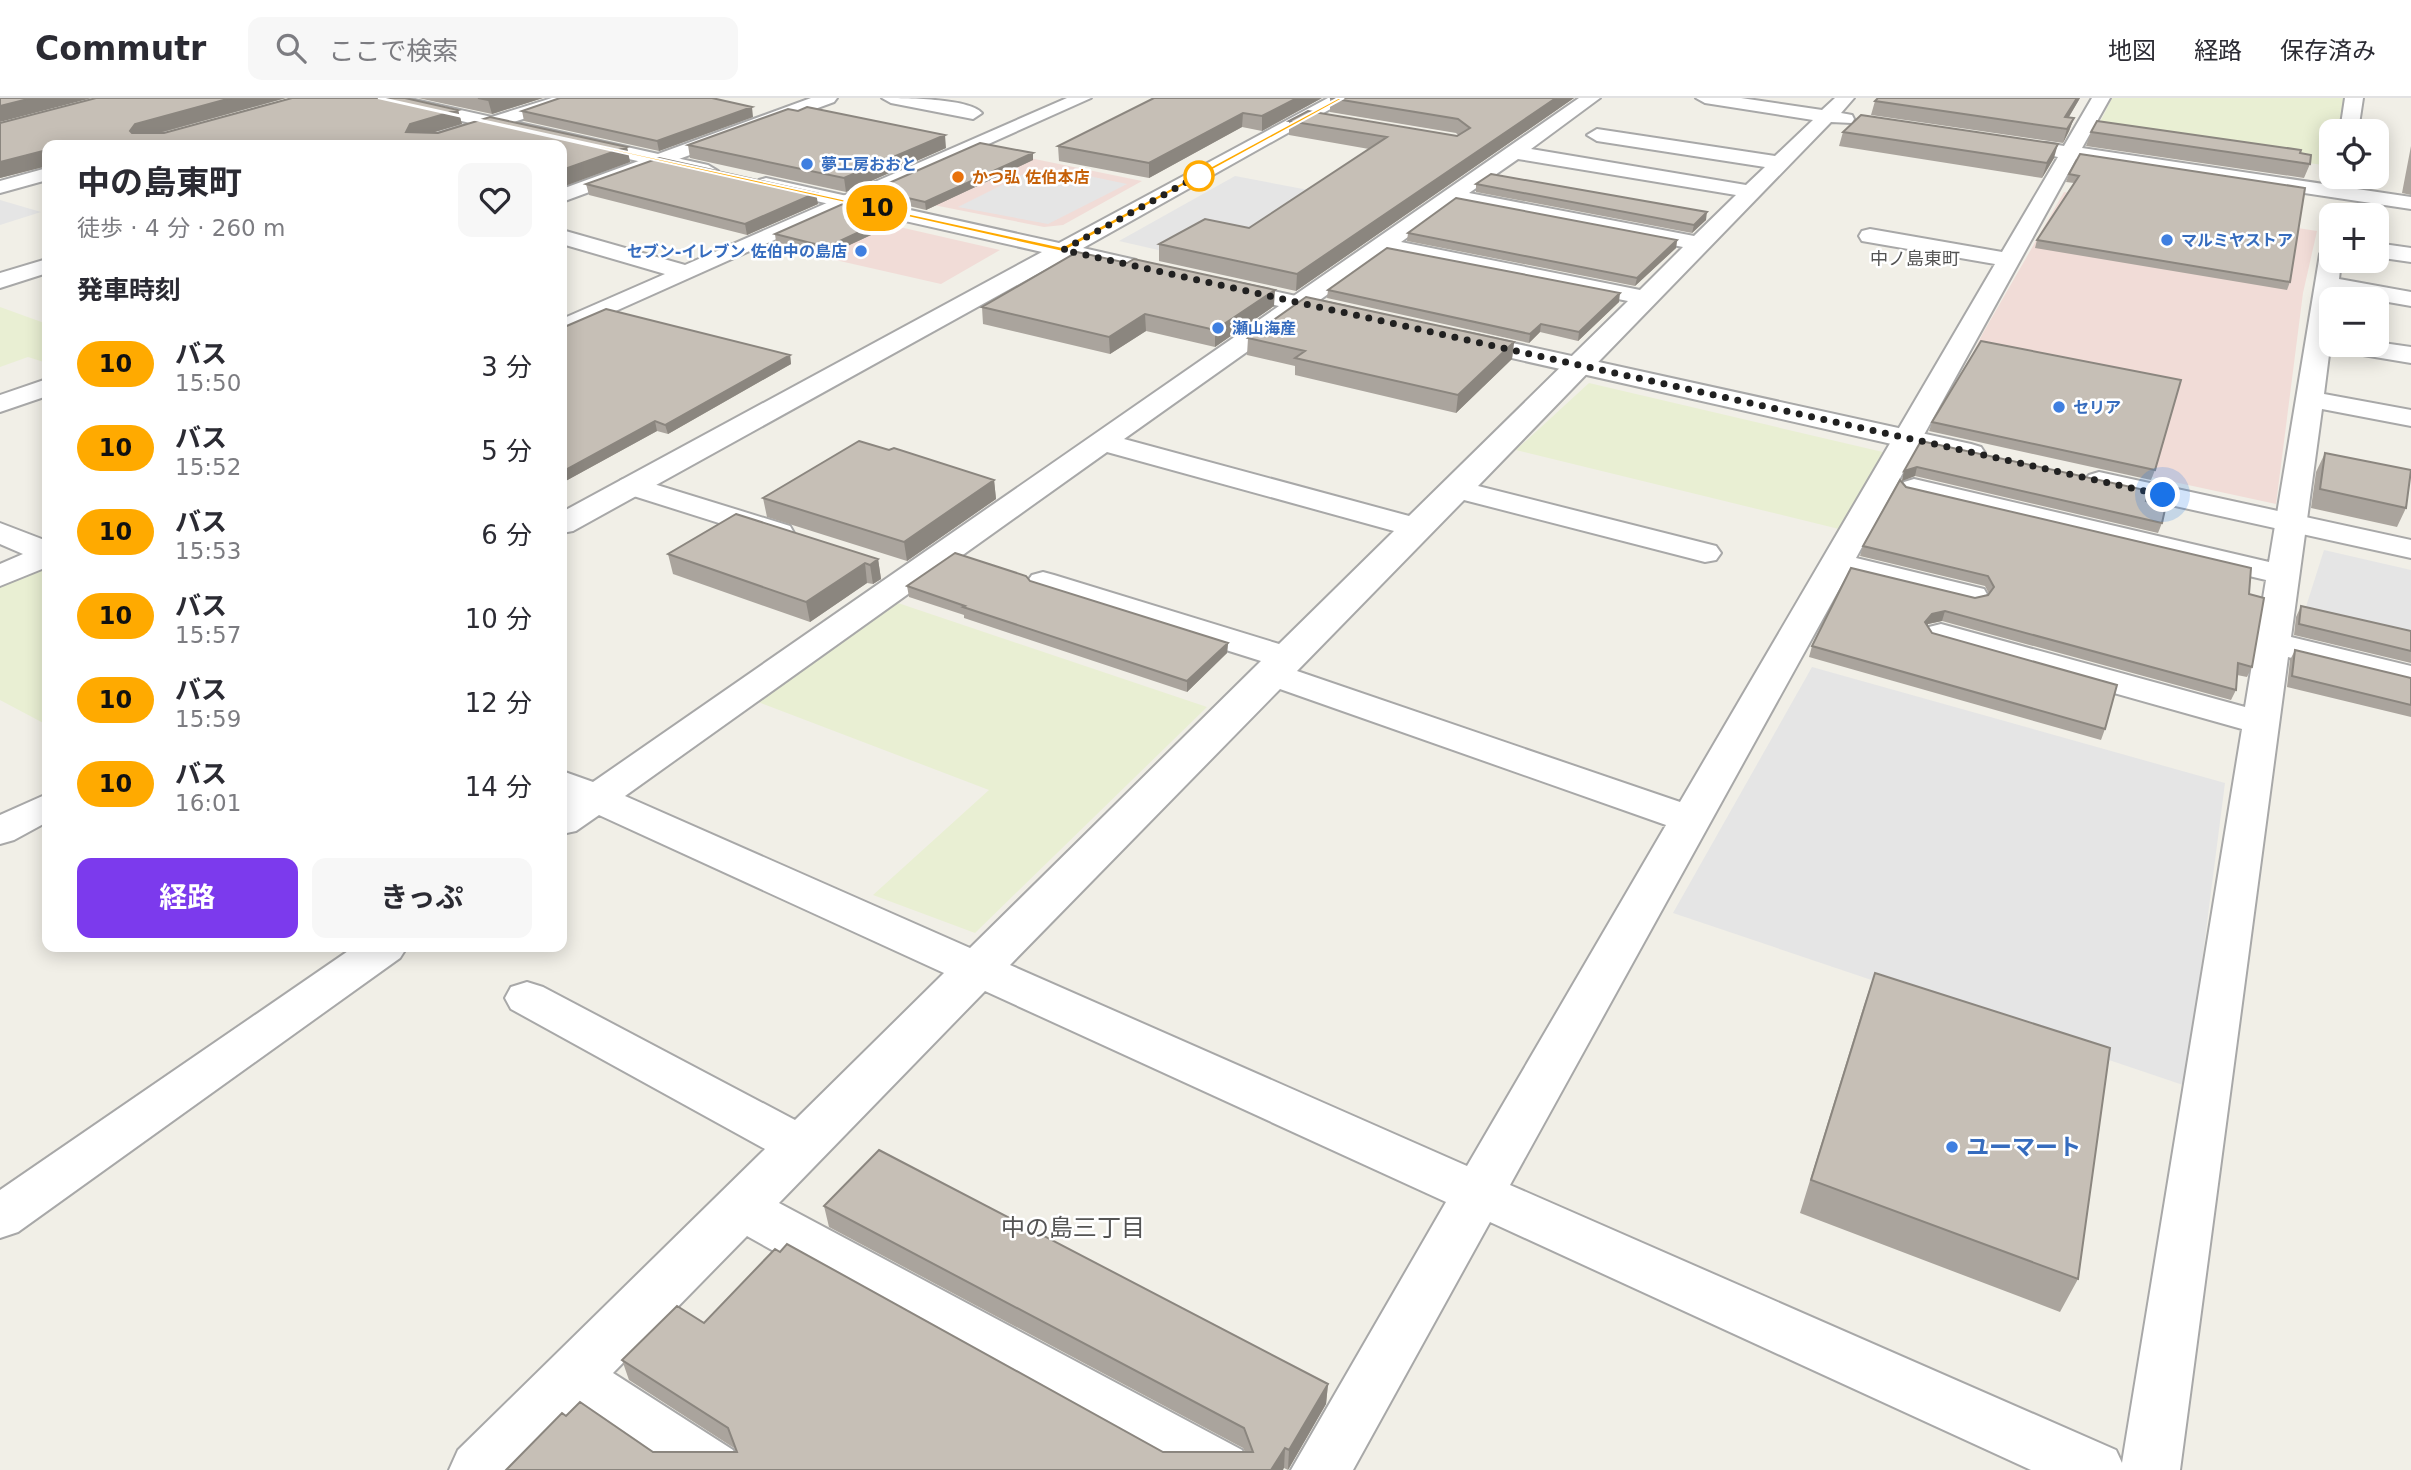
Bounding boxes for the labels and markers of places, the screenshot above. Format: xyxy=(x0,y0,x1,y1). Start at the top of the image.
place label: 夢工房おおと xyxy=(821,155,917,174)
marker: 夢工房おおと xyxy=(799,156,815,172)
unlabelled marker xyxy=(1184,161,1214,191)
place label: かつ弘 佐伯本店 xyxy=(972,168,1090,187)
marker: かつ弘 佐伯本店 xyxy=(950,169,966,185)
place label: マルミヤストア xyxy=(2181,231,2293,250)
marker: マルミヤストア xyxy=(2159,232,2175,248)
place label: セブン-イレブン 佐伯中の島店 xyxy=(627,242,847,261)
marker: セブン-イレブン 佐伯中の島店 xyxy=(853,243,869,259)
place label: 瀬山海産 xyxy=(1232,319,1296,338)
marker: 瀬山海産 xyxy=(1210,320,1226,336)
place label: セリア xyxy=(2073,398,2121,417)
marker: セリア xyxy=(2051,399,2067,415)
place label: ユーマート xyxy=(1966,1134,2081,1160)
marker: ユーマート xyxy=(1944,1139,1960,1155)

